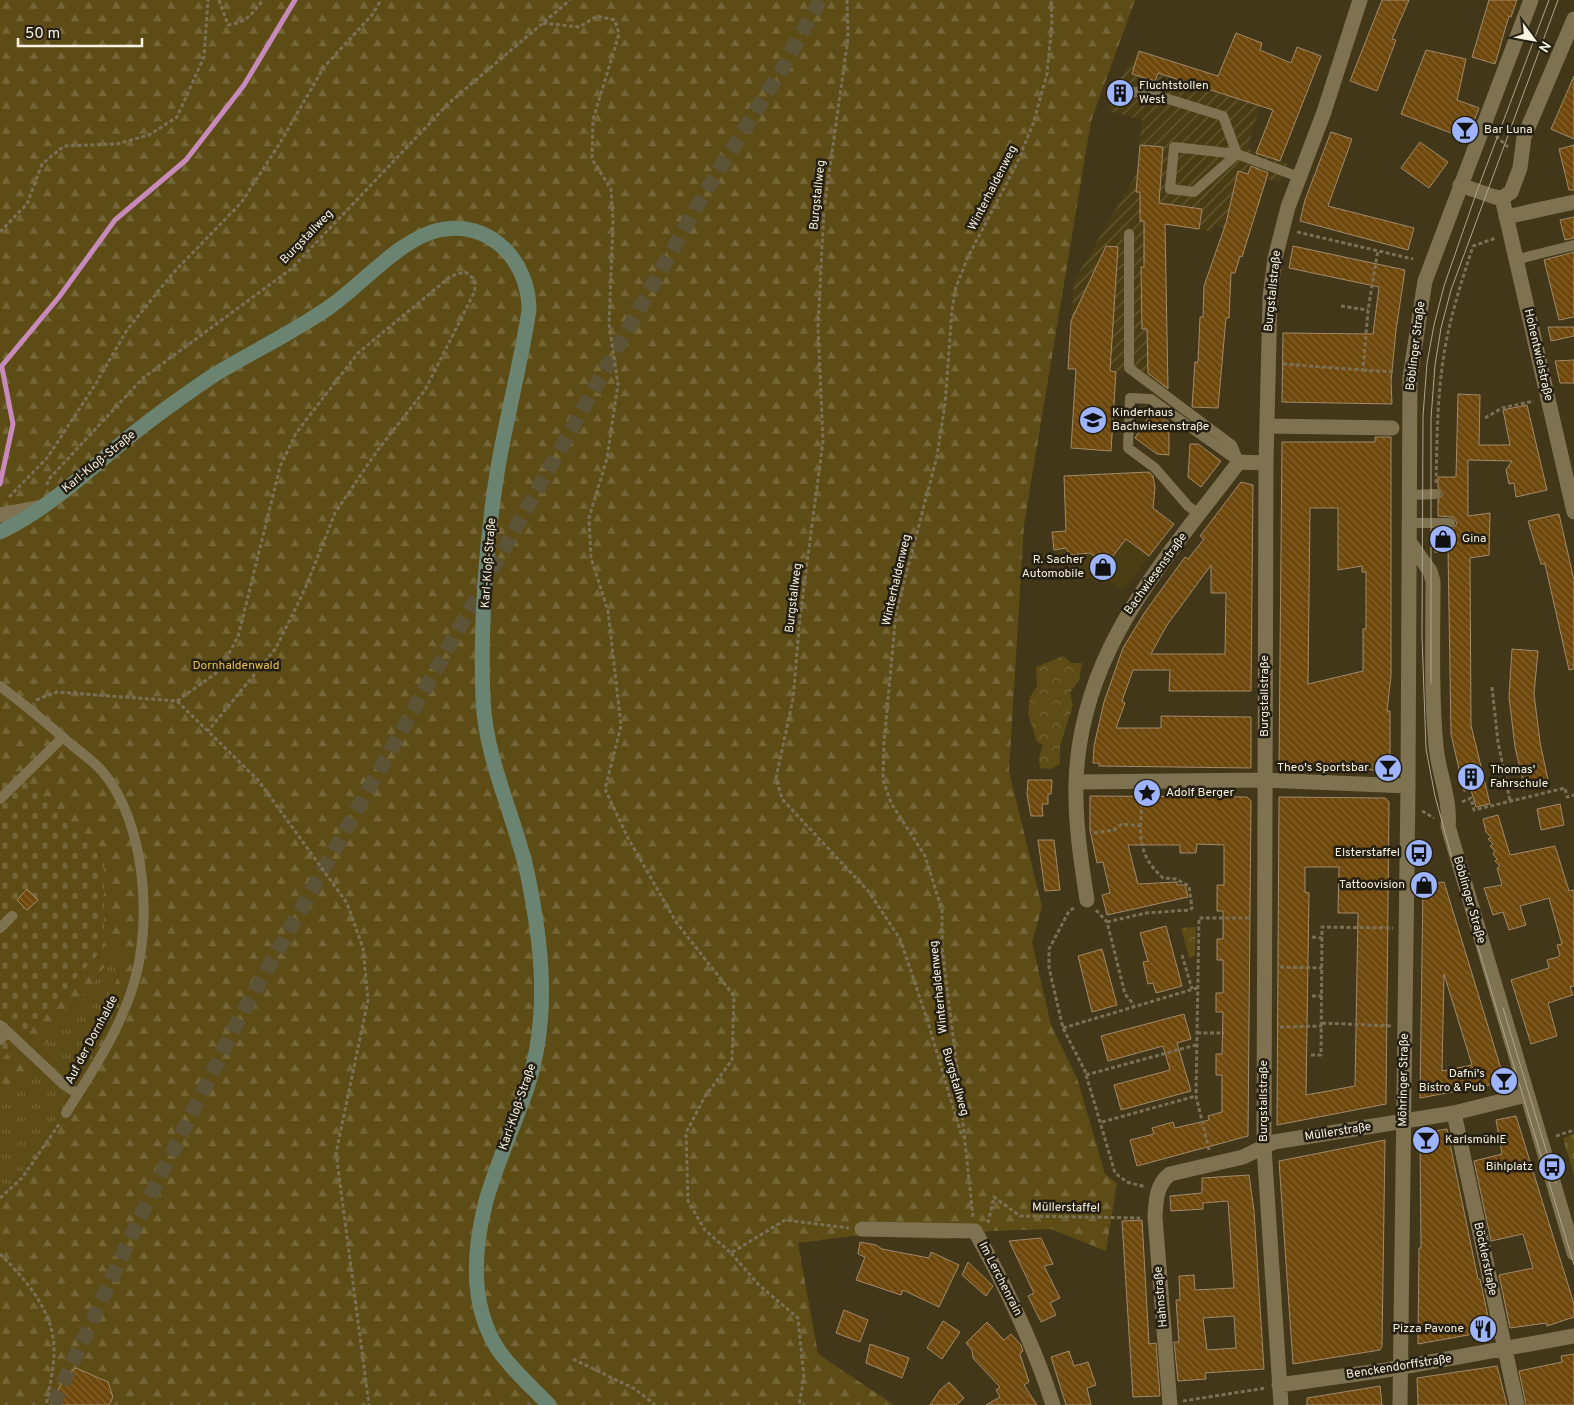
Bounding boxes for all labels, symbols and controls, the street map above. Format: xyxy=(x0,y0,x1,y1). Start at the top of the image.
scale bar xyxy=(18,15,141,47)
north arrow xyxy=(1509,15,1559,65)
text: 50 m xyxy=(25,25,60,44)
text: N xyxy=(1534,37,1554,55)
building icon: Fluchtstollen West xyxy=(1105,78,1135,108)
place label: Fluchtstollen West xyxy=(1139,78,1209,108)
bar icon: Bar Luna xyxy=(1450,115,1480,145)
place label: Bar Luna xyxy=(1484,122,1533,138)
street label: Winterhaldenweg xyxy=(965,143,1021,233)
street label: Burgstallweg xyxy=(806,159,830,231)
street label: Burgstallweg xyxy=(277,206,337,268)
street label: Burgstallstraße xyxy=(1261,250,1285,332)
street label: Böblinger Straße xyxy=(1403,300,1429,392)
street label: Hohentwielstraße xyxy=(1520,307,1556,403)
school or university icon: Kinderhaus Bachwiesenstraße xyxy=(1078,405,1108,435)
place label: Kinderhaus Bachwiesenstraße xyxy=(1112,405,1209,435)
street label: Karl-Kloß-Straße xyxy=(59,427,139,497)
street label: Karl-Kloß-Straße xyxy=(478,517,500,609)
shop icon: Gina xyxy=(1428,524,1458,554)
street label: Bachwiesenstraße xyxy=(1121,530,1191,618)
place label: Gina xyxy=(1462,531,1486,547)
street label: Winterhaldenweg xyxy=(879,533,915,627)
place label: R. Sacher Automobile xyxy=(1022,552,1084,582)
shop icon: R. Sacher Automobile xyxy=(1088,552,1118,582)
street label: Burgstallweg xyxy=(782,562,806,634)
street label: Burgstallstraße xyxy=(1257,655,1273,737)
park label: Dornhaldenwald xyxy=(193,658,279,674)
bar icon: Theo's Sportsbar xyxy=(1373,753,1403,783)
place label: Theo's Sportsbar xyxy=(1277,760,1369,776)
building icon: Thomas' Fahrschule xyxy=(1456,762,1486,792)
place label: Thomas' Fahrschule xyxy=(1490,762,1548,792)
place icon: Adolf Berger xyxy=(1132,778,1162,808)
place label: Adolf Berger xyxy=(1166,785,1235,801)
bus stop icon: Elsterstaffel xyxy=(1404,838,1434,868)
place label: Elsterstaffel xyxy=(1335,845,1400,861)
street label: Böblinger Straße xyxy=(1449,854,1489,946)
shop icon: Tattoovision xyxy=(1409,870,1439,900)
place label: Tattoovision xyxy=(1339,877,1405,893)
street label: Winterhaldenweg xyxy=(926,940,952,1034)
street label: Auf der Dornhalde xyxy=(62,993,122,1087)
street label: Möhringer Straße xyxy=(1395,1033,1413,1127)
street label: Burgstallweg xyxy=(938,1046,972,1118)
street label: Burgstallstraße xyxy=(1256,1060,1272,1142)
street label: Karl-Kloß-Straße xyxy=(496,1062,540,1152)
place label: Dafni's Bistro & Pub xyxy=(1419,1066,1485,1096)
bar icon: Dafni's Bistro & Pub xyxy=(1489,1066,1519,1096)
street label: Müllerstraße xyxy=(1304,1119,1372,1145)
bar icon: KarlsmühlE xyxy=(1411,1125,1441,1155)
place label: KarlsmühlE xyxy=(1445,1132,1507,1148)
bus stop icon: Bihlplatz xyxy=(1537,1152,1567,1182)
place label: Bihlplatz xyxy=(1486,1159,1533,1175)
street label: Müllerstaffel xyxy=(1032,1199,1100,1217)
street label: Böcklerstraße xyxy=(1469,1221,1501,1297)
street label: Im Lerchenrain xyxy=(974,1239,1026,1319)
street label: Hahnstraße xyxy=(1150,1266,1172,1328)
restaurant icon: Pizza Pavone xyxy=(1468,1314,1498,1344)
place label: Pizza Pavone xyxy=(1392,1321,1464,1337)
street label: Benckendorffstraße xyxy=(1345,1351,1453,1383)

